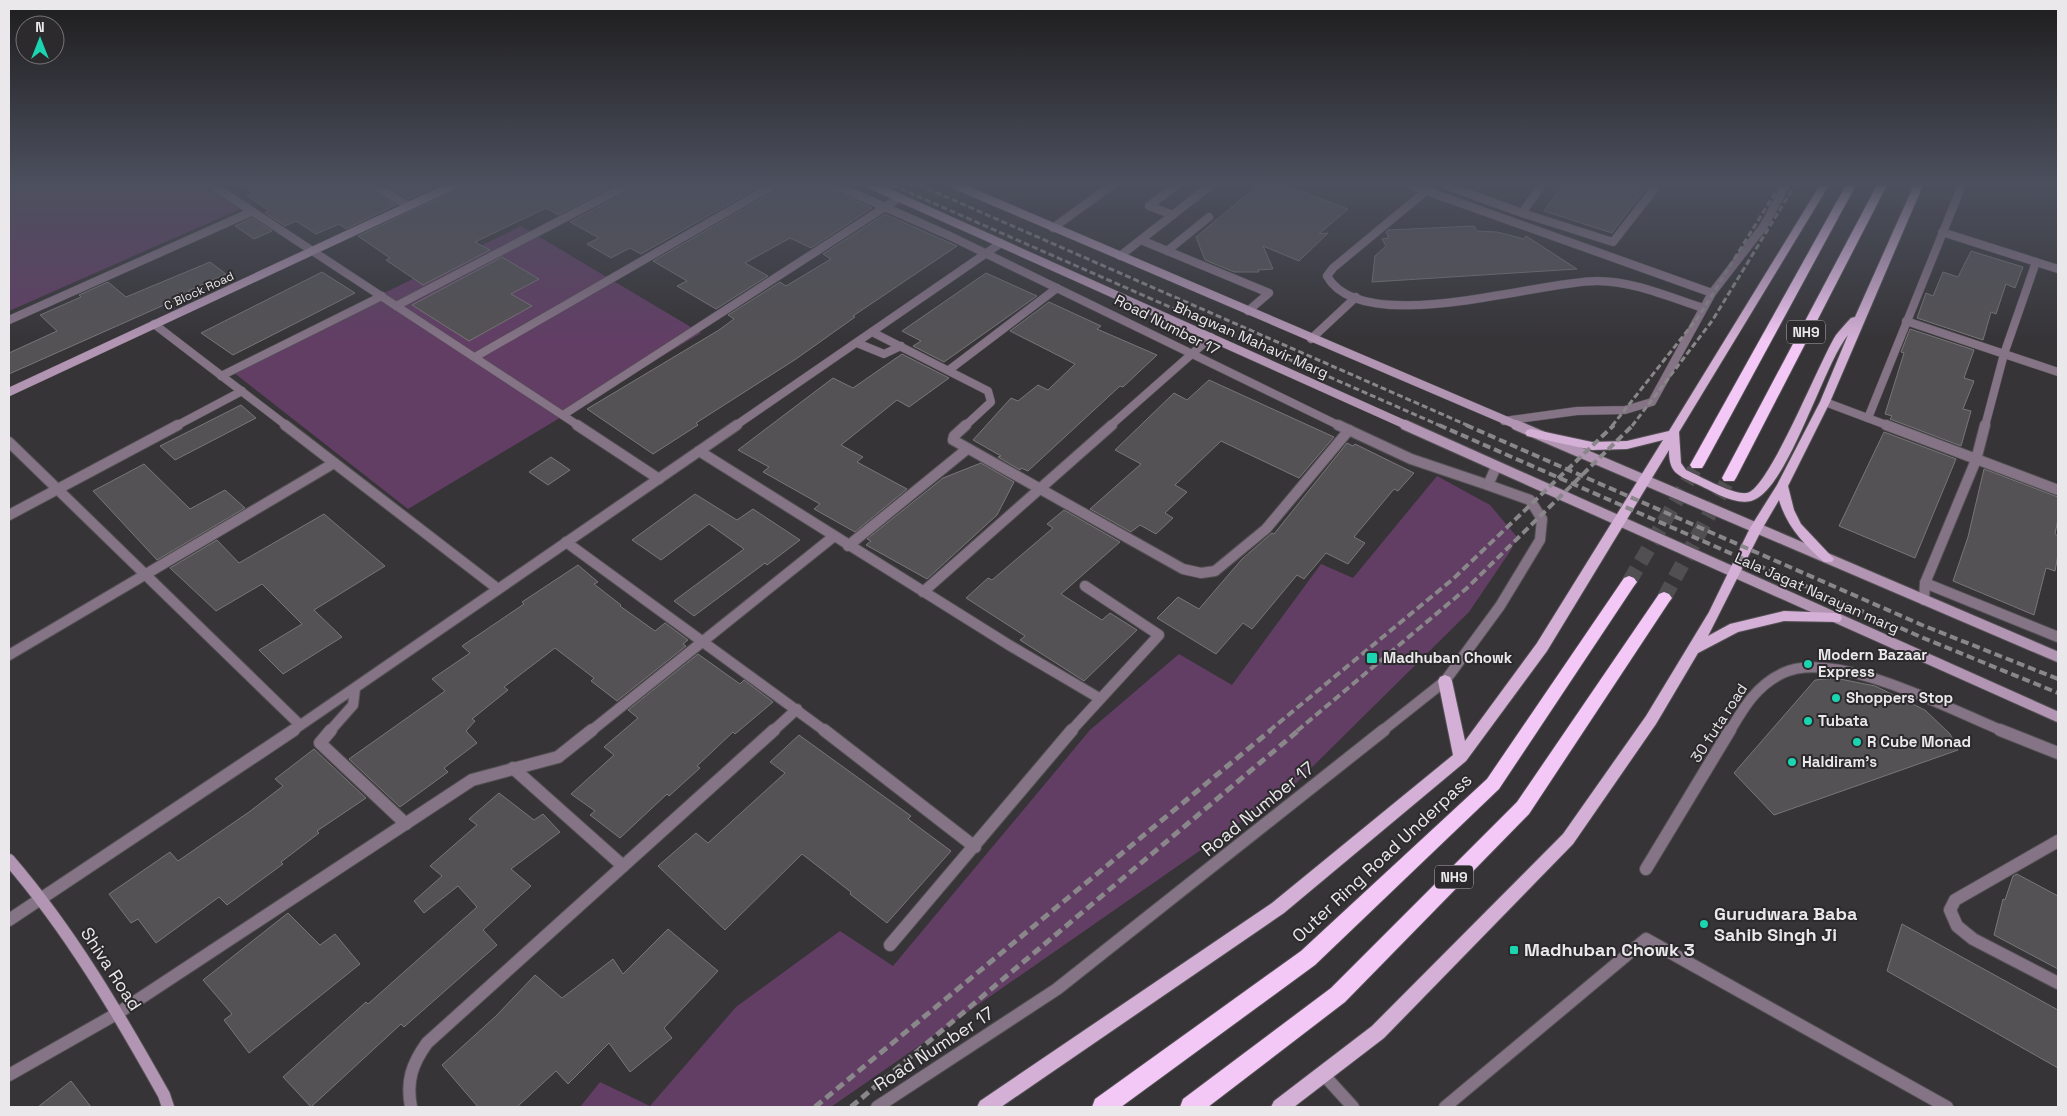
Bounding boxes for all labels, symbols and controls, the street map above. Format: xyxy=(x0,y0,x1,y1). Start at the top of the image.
north arrow xyxy=(15,15,65,65)
text: N xyxy=(35,18,45,36)
street label: C Block Road xyxy=(162,268,236,314)
street label: Road Number 17 xyxy=(1111,290,1223,359)
street label: Bhagwan Mahavir Marg xyxy=(1171,297,1332,382)
road number: NH9 xyxy=(1787,321,1825,344)
street label: Lala Jagat Narayan marg xyxy=(1732,548,1903,637)
place label: Modern Bazaar Express xyxy=(1818,645,1927,681)
place label: Madhuban Chowk xyxy=(1383,648,1513,667)
marker: Madhuban Chowk xyxy=(1365,651,1379,665)
marker: Modern Bazaar Express xyxy=(1802,658,1814,670)
street label: 30 futa road xyxy=(1686,680,1751,766)
place label: Shoppers Stop xyxy=(1846,688,1953,707)
marker: Shoppers Stop xyxy=(1830,692,1842,704)
place label: Tubata xyxy=(1818,711,1869,730)
marker: Tubata xyxy=(1802,715,1814,727)
place label: R Cube Monad xyxy=(1867,732,1971,751)
marker: R Cube Monad xyxy=(1851,736,1863,748)
place label: Haldiram's xyxy=(1802,752,1877,771)
street label: Road Number 17 xyxy=(1197,756,1319,861)
marker: Haldiram's xyxy=(1786,756,1798,768)
street label: Outer Ring Road Underpass xyxy=(1287,768,1476,947)
road number: NH9 xyxy=(1435,866,1473,889)
place label: Gurudwara Baba Sahib Singh Ji xyxy=(1714,902,1858,946)
marker: Gurudwara Baba Sahib Singh Ji xyxy=(1698,918,1710,930)
street label: Shiva Road xyxy=(76,923,147,1015)
place label: Madhuban Chowk 3 xyxy=(1524,938,1695,961)
marker: Madhuban Chowk 3 xyxy=(1508,944,1520,956)
street label: Road Number 17 xyxy=(869,1001,998,1096)

